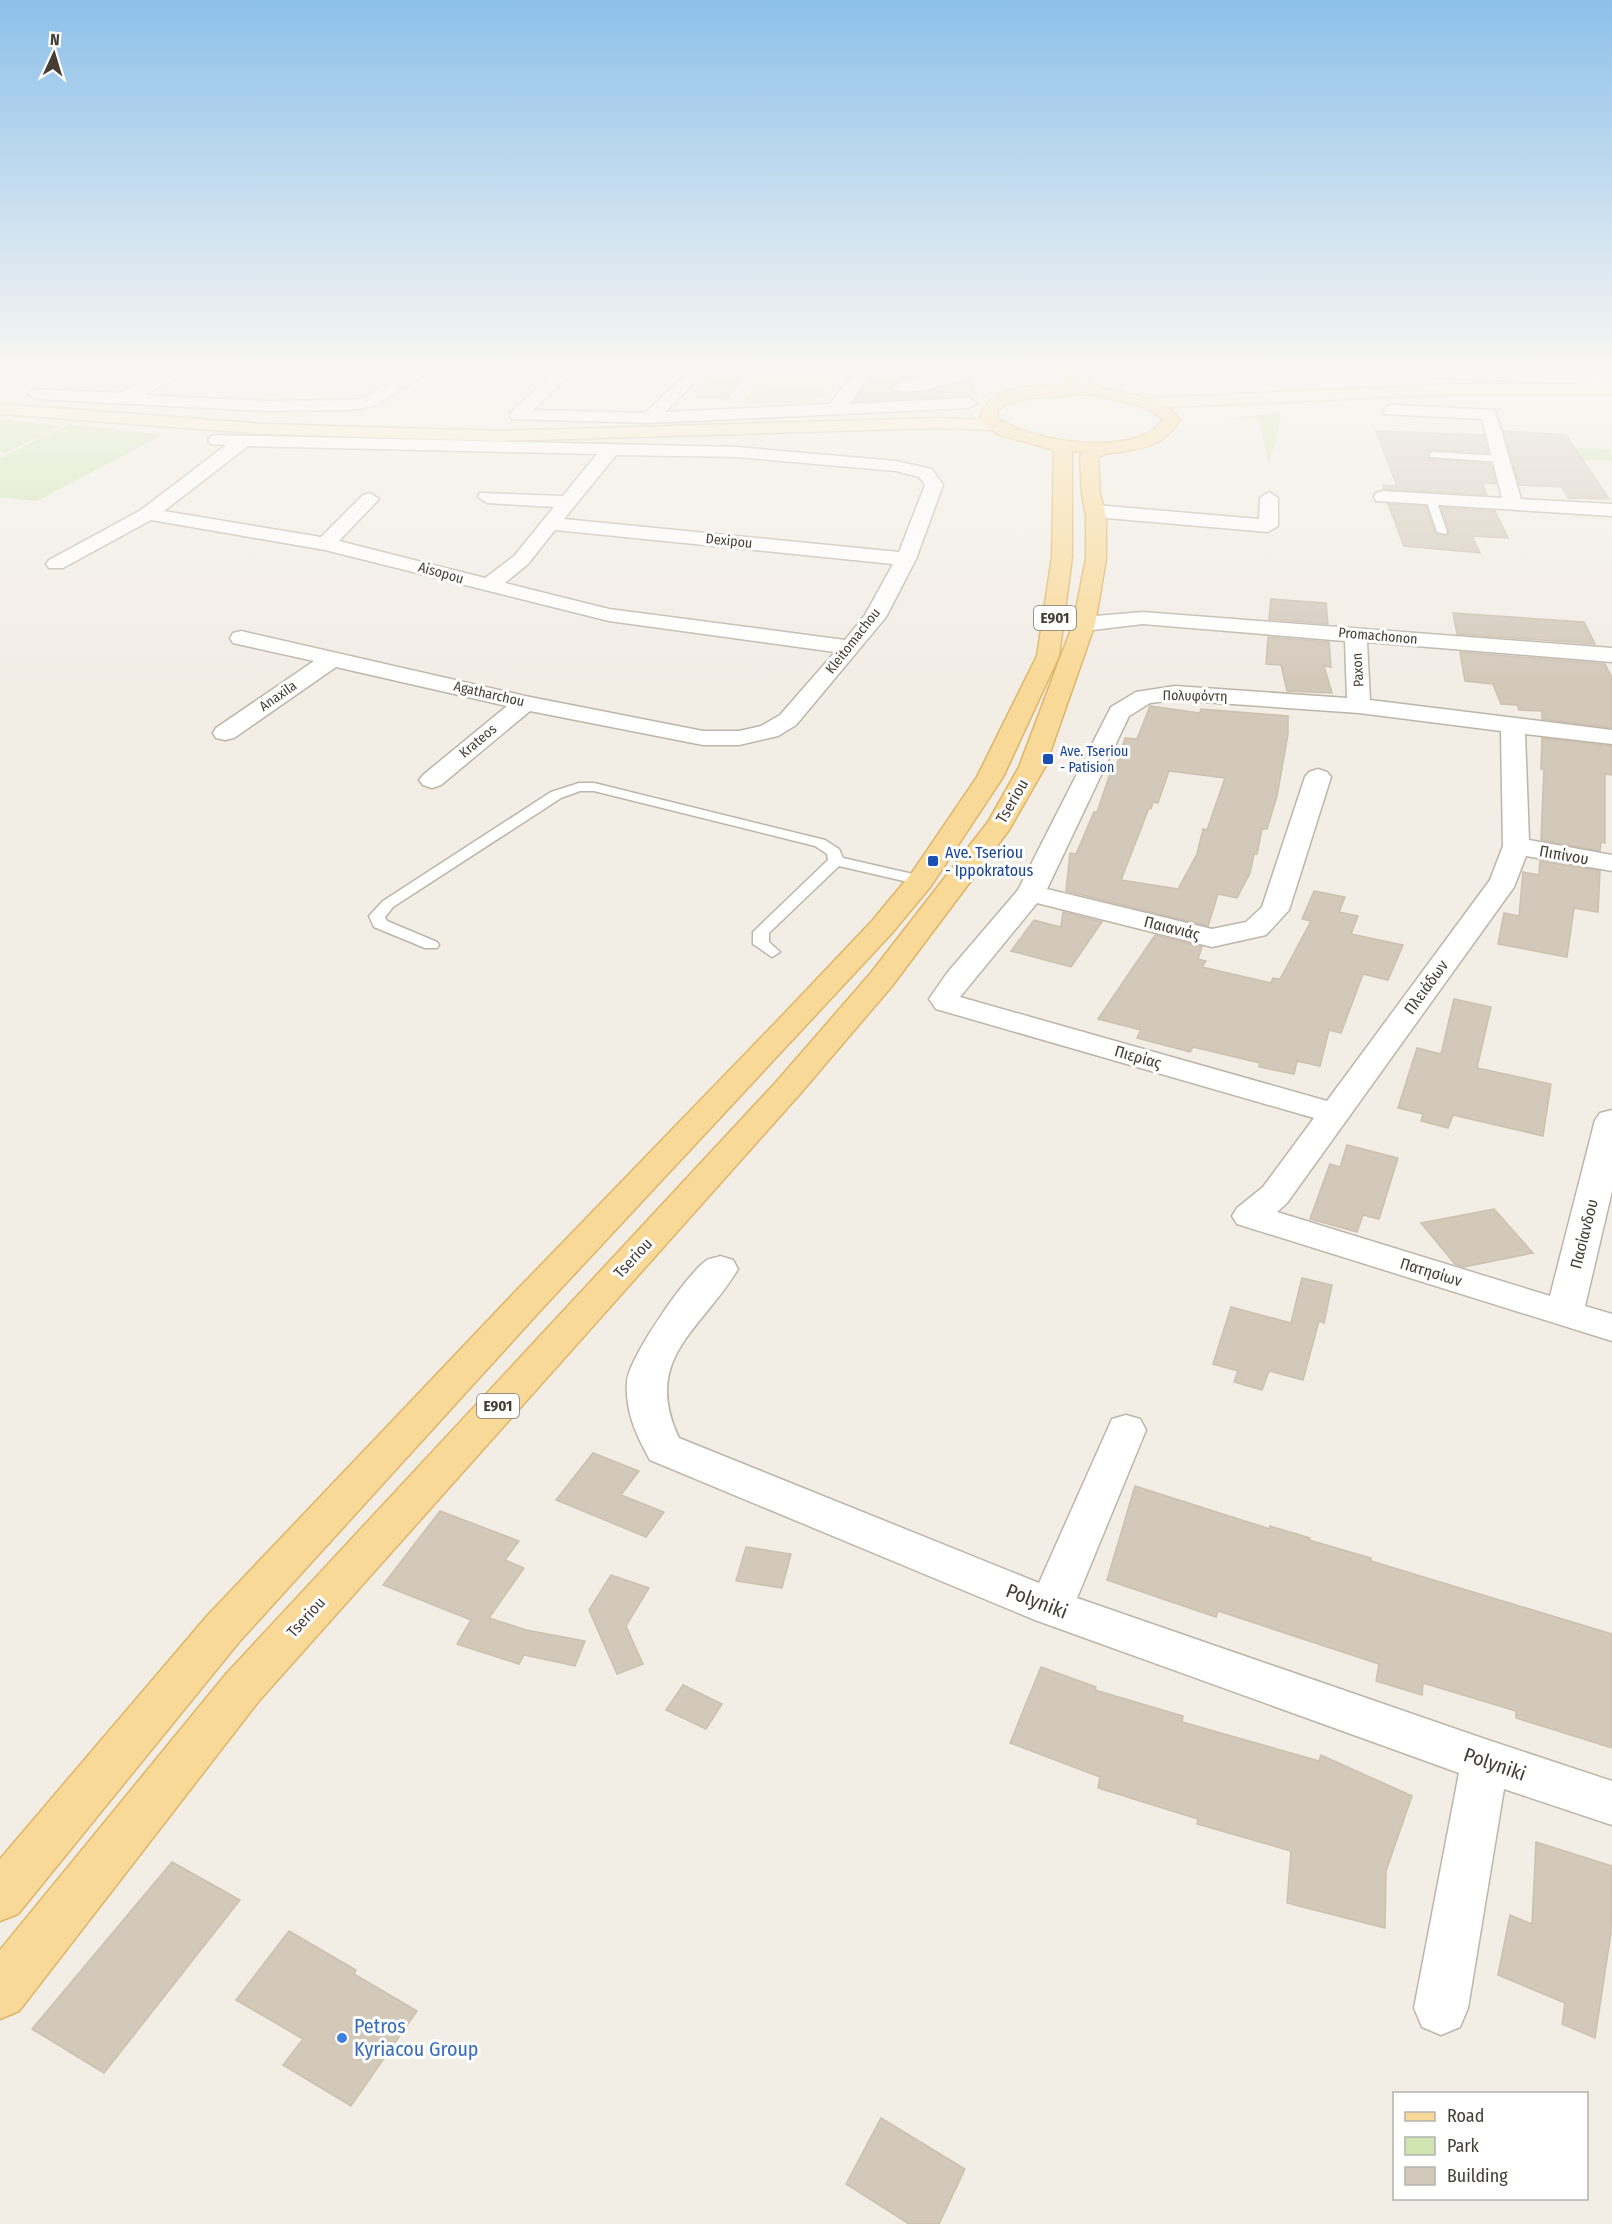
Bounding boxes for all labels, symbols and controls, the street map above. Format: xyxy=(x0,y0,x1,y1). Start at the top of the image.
north arrow xyxy=(24,24,84,84)
text: N xyxy=(50,30,60,49)
street label: Dexipou xyxy=(705,530,753,552)
street label: Aisopou xyxy=(416,558,466,588)
street label: Kleitomachou xyxy=(822,605,884,677)
road number: E901 xyxy=(1034,606,1076,630)
street label: Promachonon xyxy=(1338,624,1418,648)
street label: Paxon xyxy=(1349,652,1367,688)
street label: Anaxila xyxy=(256,677,300,715)
street label: Agatharchou xyxy=(452,678,526,710)
street label: Πολυφόντη xyxy=(1162,687,1228,705)
street label: Krateos xyxy=(456,721,500,761)
place label: Ave. Tseriou - Patision xyxy=(1060,743,1128,776)
marker: Ave. Tseriou - Patision xyxy=(1041,752,1055,766)
street label: Tseriou xyxy=(992,776,1032,826)
street label: Πιπίνου xyxy=(1538,841,1590,869)
place label: Ave. Tseriou - Ippokratous xyxy=(945,843,1033,880)
marker: Ave. Tseriou - Ippokratous xyxy=(926,854,940,868)
street label: Παιανιάς xyxy=(1142,912,1202,944)
street label: Πλειάδων xyxy=(1400,956,1452,1018)
street label: Πιερίας xyxy=(1112,1041,1164,1073)
street label: Πασίανδου xyxy=(1566,1197,1602,1271)
street label: Tseriou xyxy=(610,1234,656,1282)
street label: Πατησίων xyxy=(1398,1254,1464,1290)
road number: E901 xyxy=(477,1394,519,1418)
street label: Polyniki xyxy=(1003,1578,1071,1624)
street label: Tseriou xyxy=(283,1593,329,1641)
street label: Polyniki xyxy=(1461,1742,1529,1786)
place label: Petros Kyriacou Group xyxy=(354,2014,479,2061)
marker: Petros Kyriacou Group xyxy=(335,2031,349,2045)
legend xyxy=(1393,2092,1588,2200)
text: Road xyxy=(1447,2105,1484,2127)
text: Park xyxy=(1447,2135,1480,2157)
text: Building xyxy=(1447,2165,1508,2187)

